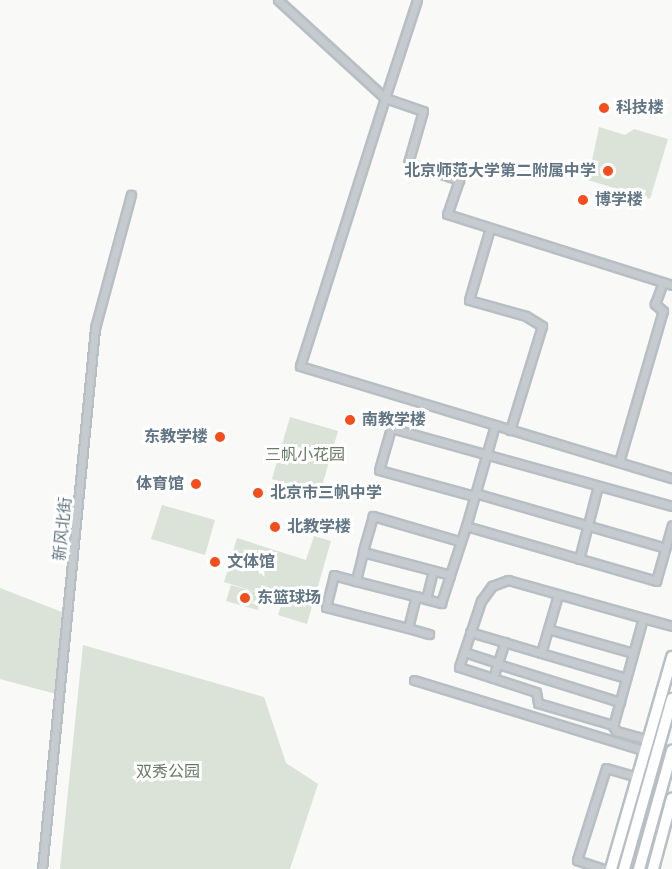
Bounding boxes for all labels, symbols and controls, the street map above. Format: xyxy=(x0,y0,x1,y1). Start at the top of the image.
place label: 科技楼 xyxy=(616,98,664,118)
marker: 科技楼 xyxy=(597,101,611,115)
place label: 北京师范大学第二附属中学 xyxy=(404,161,596,181)
marker: 北京师范大学第二附属中学 xyxy=(601,164,615,178)
place label: 博学楼 xyxy=(595,190,643,210)
marker: 博学楼 xyxy=(576,193,590,207)
place label: 南教学楼 xyxy=(362,410,426,430)
marker: 南教学楼 xyxy=(343,413,357,427)
place label: 东教学楼 xyxy=(144,427,208,447)
marker: 东教学楼 xyxy=(213,430,227,444)
park label: 三帆小花园 xyxy=(265,445,345,465)
place label: 体育馆 xyxy=(136,474,184,494)
marker: 体育馆 xyxy=(189,477,203,491)
place label: 北京市三帆中学 xyxy=(270,483,382,503)
marker: 北京市三帆中学 xyxy=(251,486,265,500)
street label: 新风北街 xyxy=(50,496,76,562)
place label: 北教学楼 xyxy=(287,517,351,537)
marker: 北教学楼 xyxy=(268,520,282,534)
place label: 文体馆 xyxy=(227,552,275,572)
marker: 文体馆 xyxy=(208,555,222,569)
place label: 东篮球场 xyxy=(257,588,321,608)
marker: 东篮球场 xyxy=(238,591,252,605)
park label: 双秀公园 xyxy=(136,762,200,782)

